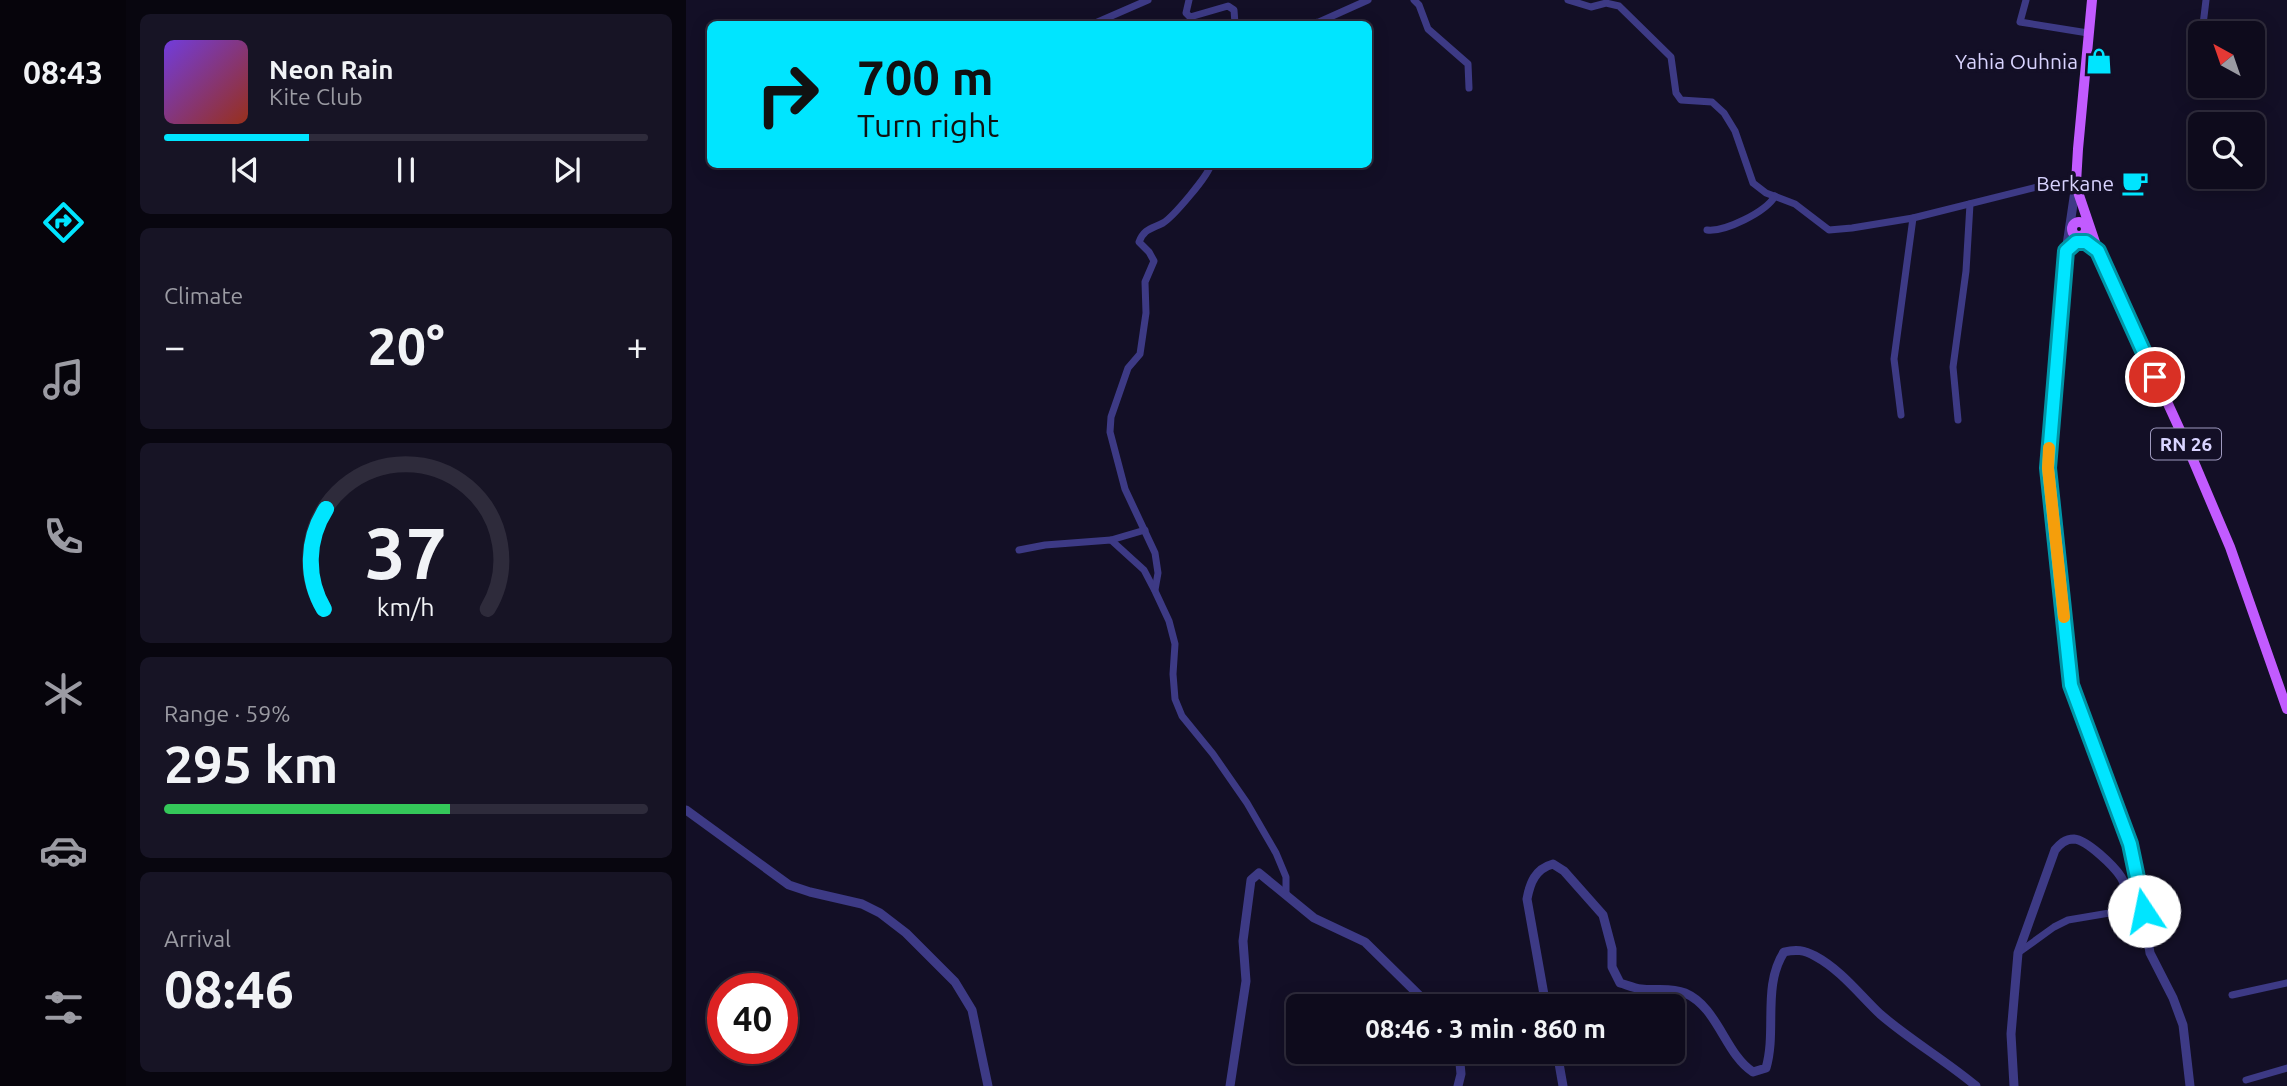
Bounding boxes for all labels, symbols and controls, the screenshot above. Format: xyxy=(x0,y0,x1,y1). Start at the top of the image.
north arrow xyxy=(2188,21,2264,98)
map controls xyxy=(2188,21,2265,189)
shop icon: Yahia Ouhnia xyxy=(2084,46,2114,76)
icon: right xyxy=(742,49,833,140)
text: 700 m xyxy=(857,49,994,104)
place label: Yahia Ouhnia xyxy=(1955,49,2078,73)
text: 08:43 xyxy=(23,54,103,90)
text: Neon Rain xyxy=(269,55,394,84)
text: Kite Club xyxy=(269,84,363,109)
text: Turn right xyxy=(857,107,999,143)
button: search xyxy=(2188,112,2265,189)
icon: previous xyxy=(226,151,264,189)
icon: pause xyxy=(387,151,425,189)
icon: next xyxy=(548,151,586,189)
cafe icon: Berkane xyxy=(2120,168,2150,198)
place label: Berkane xyxy=(2036,171,2114,195)
icon: directions xyxy=(39,198,88,247)
text: Climate xyxy=(164,283,243,308)
text: 20° xyxy=(367,317,445,375)
text: − xyxy=(164,325,185,367)
text: + xyxy=(627,325,648,367)
pin xyxy=(2125,347,2185,407)
icon: music xyxy=(39,355,88,404)
icon: arrive xyxy=(2136,358,2174,396)
road number: RN 26 xyxy=(2151,428,2221,460)
text: 37 xyxy=(365,511,447,593)
icon: phone xyxy=(39,512,88,561)
text: km/h xyxy=(377,593,435,621)
icon: climate xyxy=(39,669,88,718)
text: Range · 59% xyxy=(164,701,291,726)
text: 295 km xyxy=(164,735,338,793)
icon: car xyxy=(39,826,88,875)
position arrow xyxy=(2107,874,2181,948)
text: Arrival xyxy=(164,926,231,951)
text: 08:46 xyxy=(164,960,294,1018)
speed limit sign: 40 xyxy=(707,973,798,1064)
icon: filters xyxy=(39,983,88,1032)
text: 08:46 · 3 min · 860 m xyxy=(1365,1014,1606,1043)

